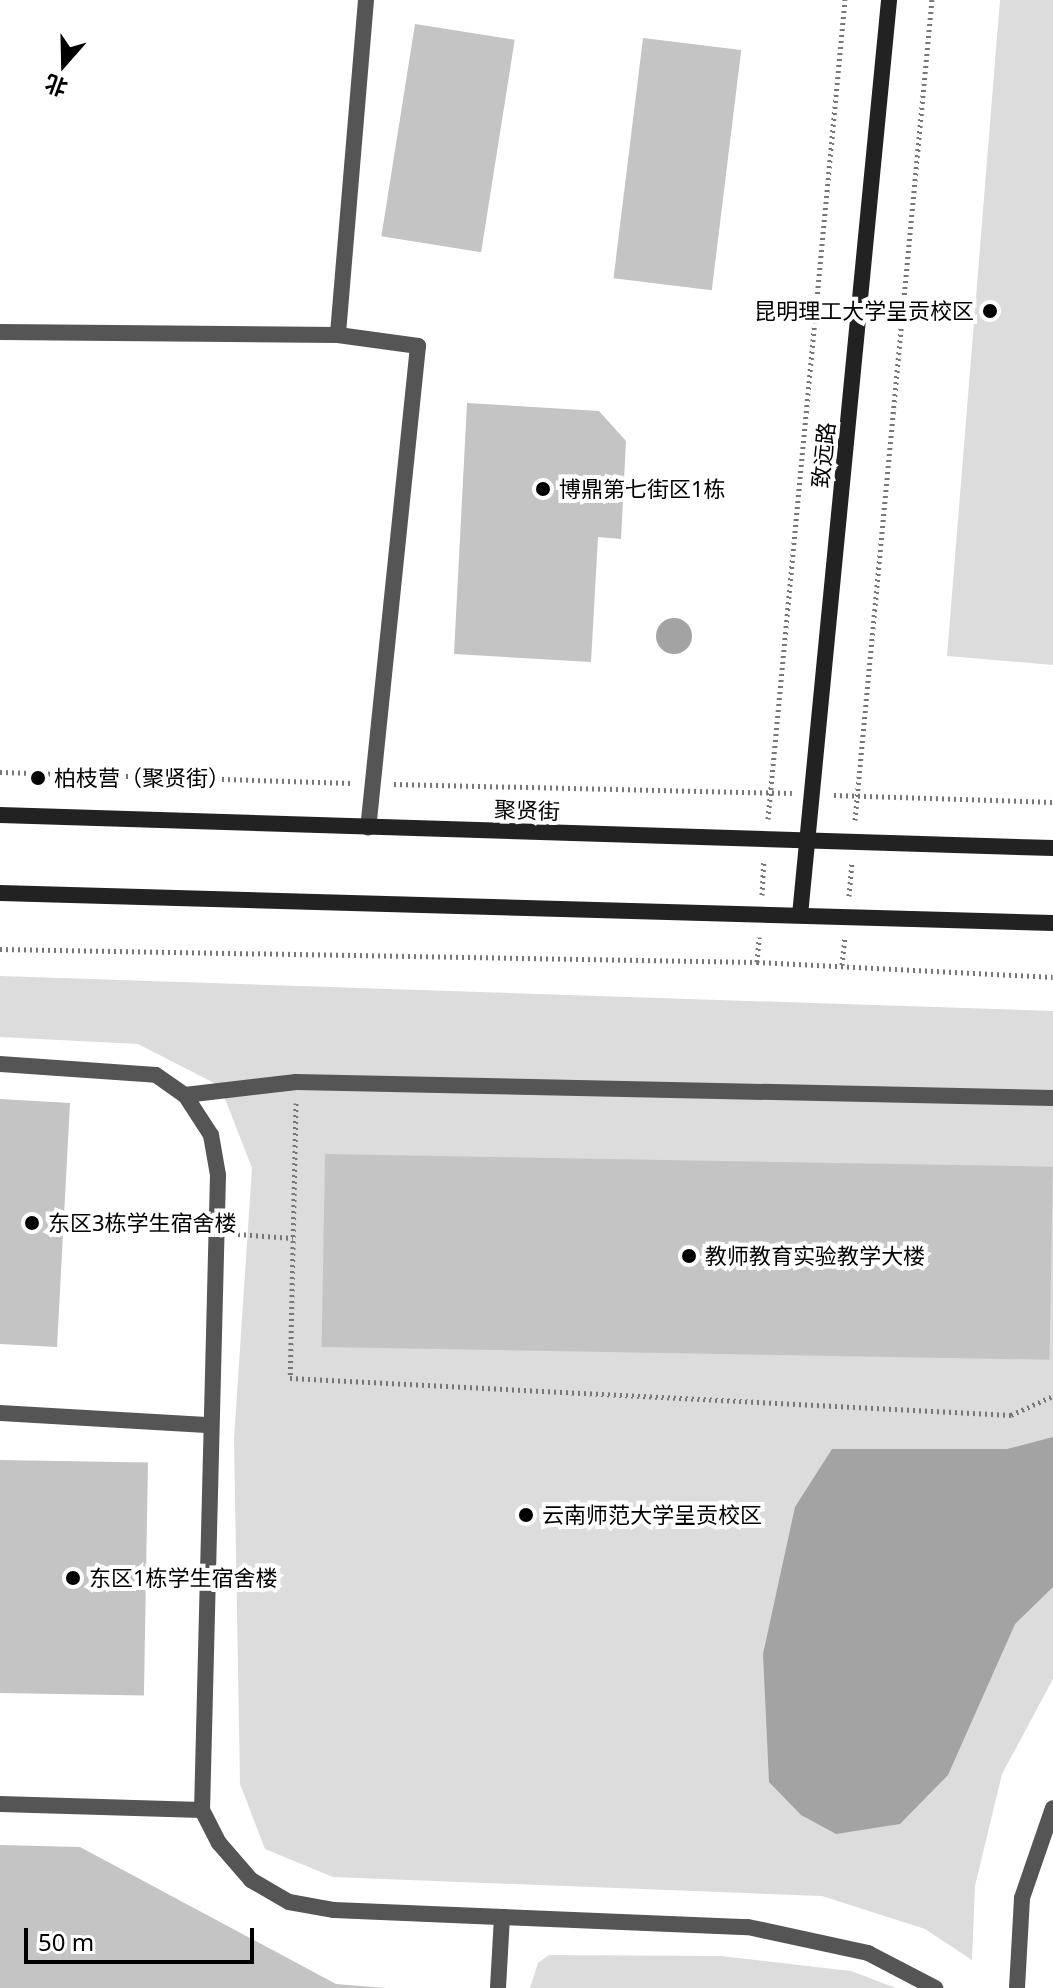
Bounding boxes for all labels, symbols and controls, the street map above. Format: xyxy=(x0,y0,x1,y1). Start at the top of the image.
north arrow xyxy=(24,24,104,104)
text: 北 xyxy=(40,69,71,104)
place label: 昆明理工大学呈贡校区 xyxy=(754,298,974,324)
marker: 昆明理工大学呈贡校区 xyxy=(981,302,999,320)
street label: 致远路 xyxy=(806,421,840,489)
place label: 博鼎第七街区1栋 xyxy=(559,476,726,502)
marker: 博鼎第七街区1栋 xyxy=(534,480,552,498)
place label: 柏枝营（聚贤街） xyxy=(54,765,230,791)
marker: 柏枝营（聚贤街） xyxy=(29,769,47,787)
street label: 聚贤街 xyxy=(494,796,560,824)
place label: 东区3栋学生宿舍楼 xyxy=(48,1210,237,1236)
marker: 东区3栋学生宿舍楼 xyxy=(23,1214,41,1232)
place label: 教师教育实验教学大楼 xyxy=(705,1243,925,1269)
marker: 教师教育实验教学大楼 xyxy=(680,1247,698,1265)
place label: 云南师范大学呈贡校区 xyxy=(542,1502,762,1528)
marker: 云南师范大学呈贡校区 xyxy=(517,1506,535,1524)
place label: 东区1栋学生宿舍楼 xyxy=(89,1565,278,1591)
marker: 东区1栋学生宿舍楼 xyxy=(64,1569,82,1587)
scale bar xyxy=(28,1912,258,1962)
text: 50 m xyxy=(38,1925,94,1958)

